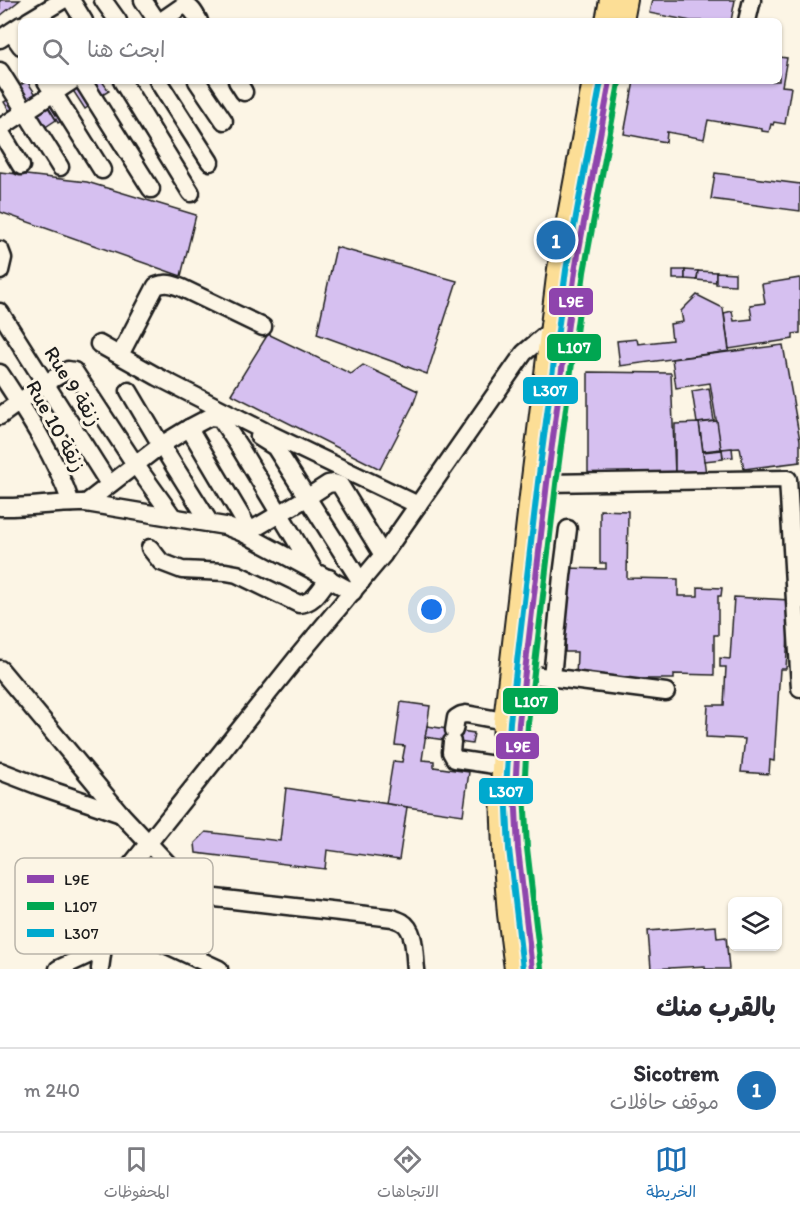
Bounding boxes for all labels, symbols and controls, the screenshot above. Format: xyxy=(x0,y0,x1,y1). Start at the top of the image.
search box xyxy=(18,18,782,84)
icon: search xyxy=(39,35,72,68)
text: ابحث هنا xyxy=(87,36,166,63)
pin: 1 xyxy=(536,218,576,262)
line badge: L9E xyxy=(548,287,594,316)
text: L9E xyxy=(558,292,584,311)
line badge: L107 xyxy=(546,333,602,362)
text: L107 xyxy=(557,338,591,357)
street label: Rue 9 زنقة xyxy=(39,341,108,430)
street label: Rue 10 زنقة xyxy=(21,376,92,476)
line badge: L307 xyxy=(522,376,579,405)
text: L307 xyxy=(533,381,567,400)
your location xyxy=(417,595,446,624)
line badge: L107 xyxy=(502,687,559,715)
text: L107 xyxy=(514,692,548,711)
line badge: L9E xyxy=(495,732,540,760)
text: L9E xyxy=(505,737,531,756)
line badge: L307 xyxy=(478,777,534,805)
text: L307 xyxy=(489,782,523,801)
legend xyxy=(15,858,213,954)
text: L9E xyxy=(64,870,89,889)
text: L107 xyxy=(64,897,97,916)
map controls xyxy=(728,897,782,951)
button: layers xyxy=(728,897,782,951)
text: L307 xyxy=(64,924,99,943)
text: بالقرب منك xyxy=(656,991,776,1023)
text: Sicotrem xyxy=(633,1060,719,1087)
text: 240 m xyxy=(24,1078,80,1102)
text: 1 xyxy=(752,1078,761,1102)
text: موقف حافلات xyxy=(610,1090,719,1114)
tab: المحفوظات xyxy=(104,1143,170,1206)
tab: الاتجاهات xyxy=(377,1143,439,1206)
tab: الخريطة xyxy=(646,1143,696,1206)

